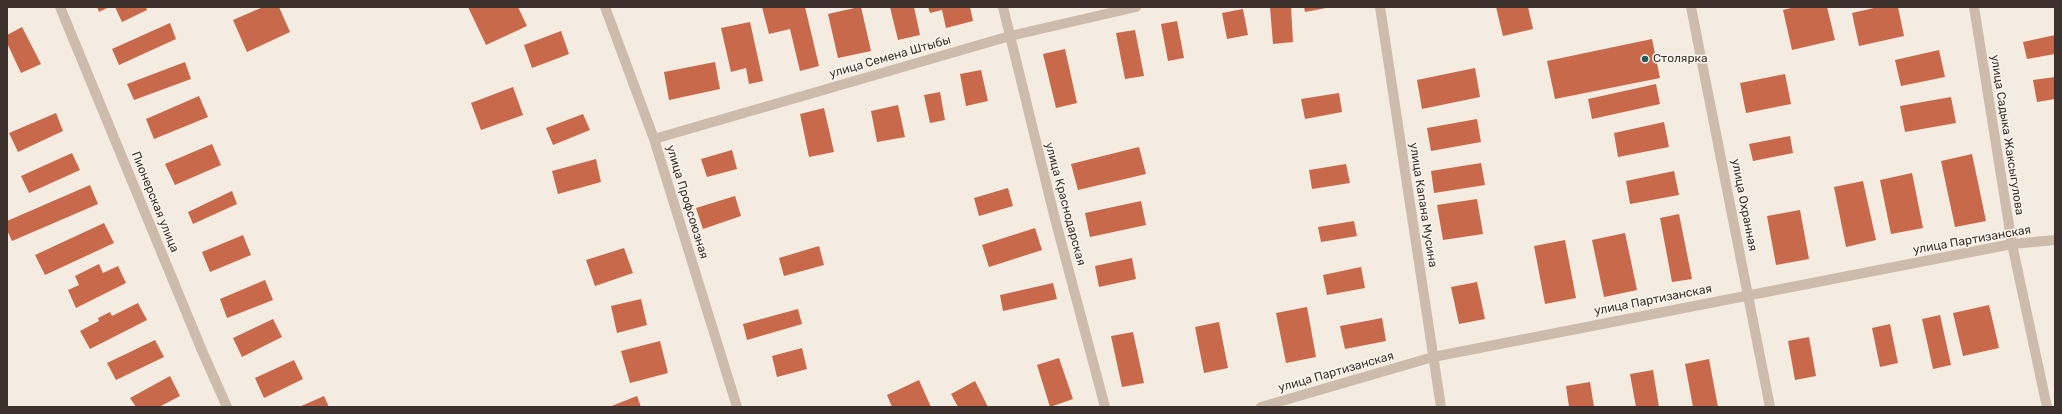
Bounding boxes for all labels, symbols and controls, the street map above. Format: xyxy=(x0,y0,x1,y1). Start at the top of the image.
street label: улица Семена Штыбы xyxy=(828,33,952,81)
place label: Столярка xyxy=(1653,52,1708,66)
marker: Столярка xyxy=(1640,54,1650,64)
street label: улица Садыка Жаксыгулова xyxy=(1987,54,2027,216)
street label: улица Краснодарская xyxy=(1042,141,1088,267)
street label: улица Капана Мусина xyxy=(1406,142,1440,268)
street label: улица Профсоюзная xyxy=(663,143,711,261)
street label: Пионерская улица xyxy=(128,149,182,255)
street label: улица Охранная xyxy=(1728,158,1760,252)
street label: улица Партизанская xyxy=(1912,223,2032,257)
street label: улица Партизанская xyxy=(1593,282,1713,318)
street label: улица Партизанская xyxy=(1277,349,1395,395)

